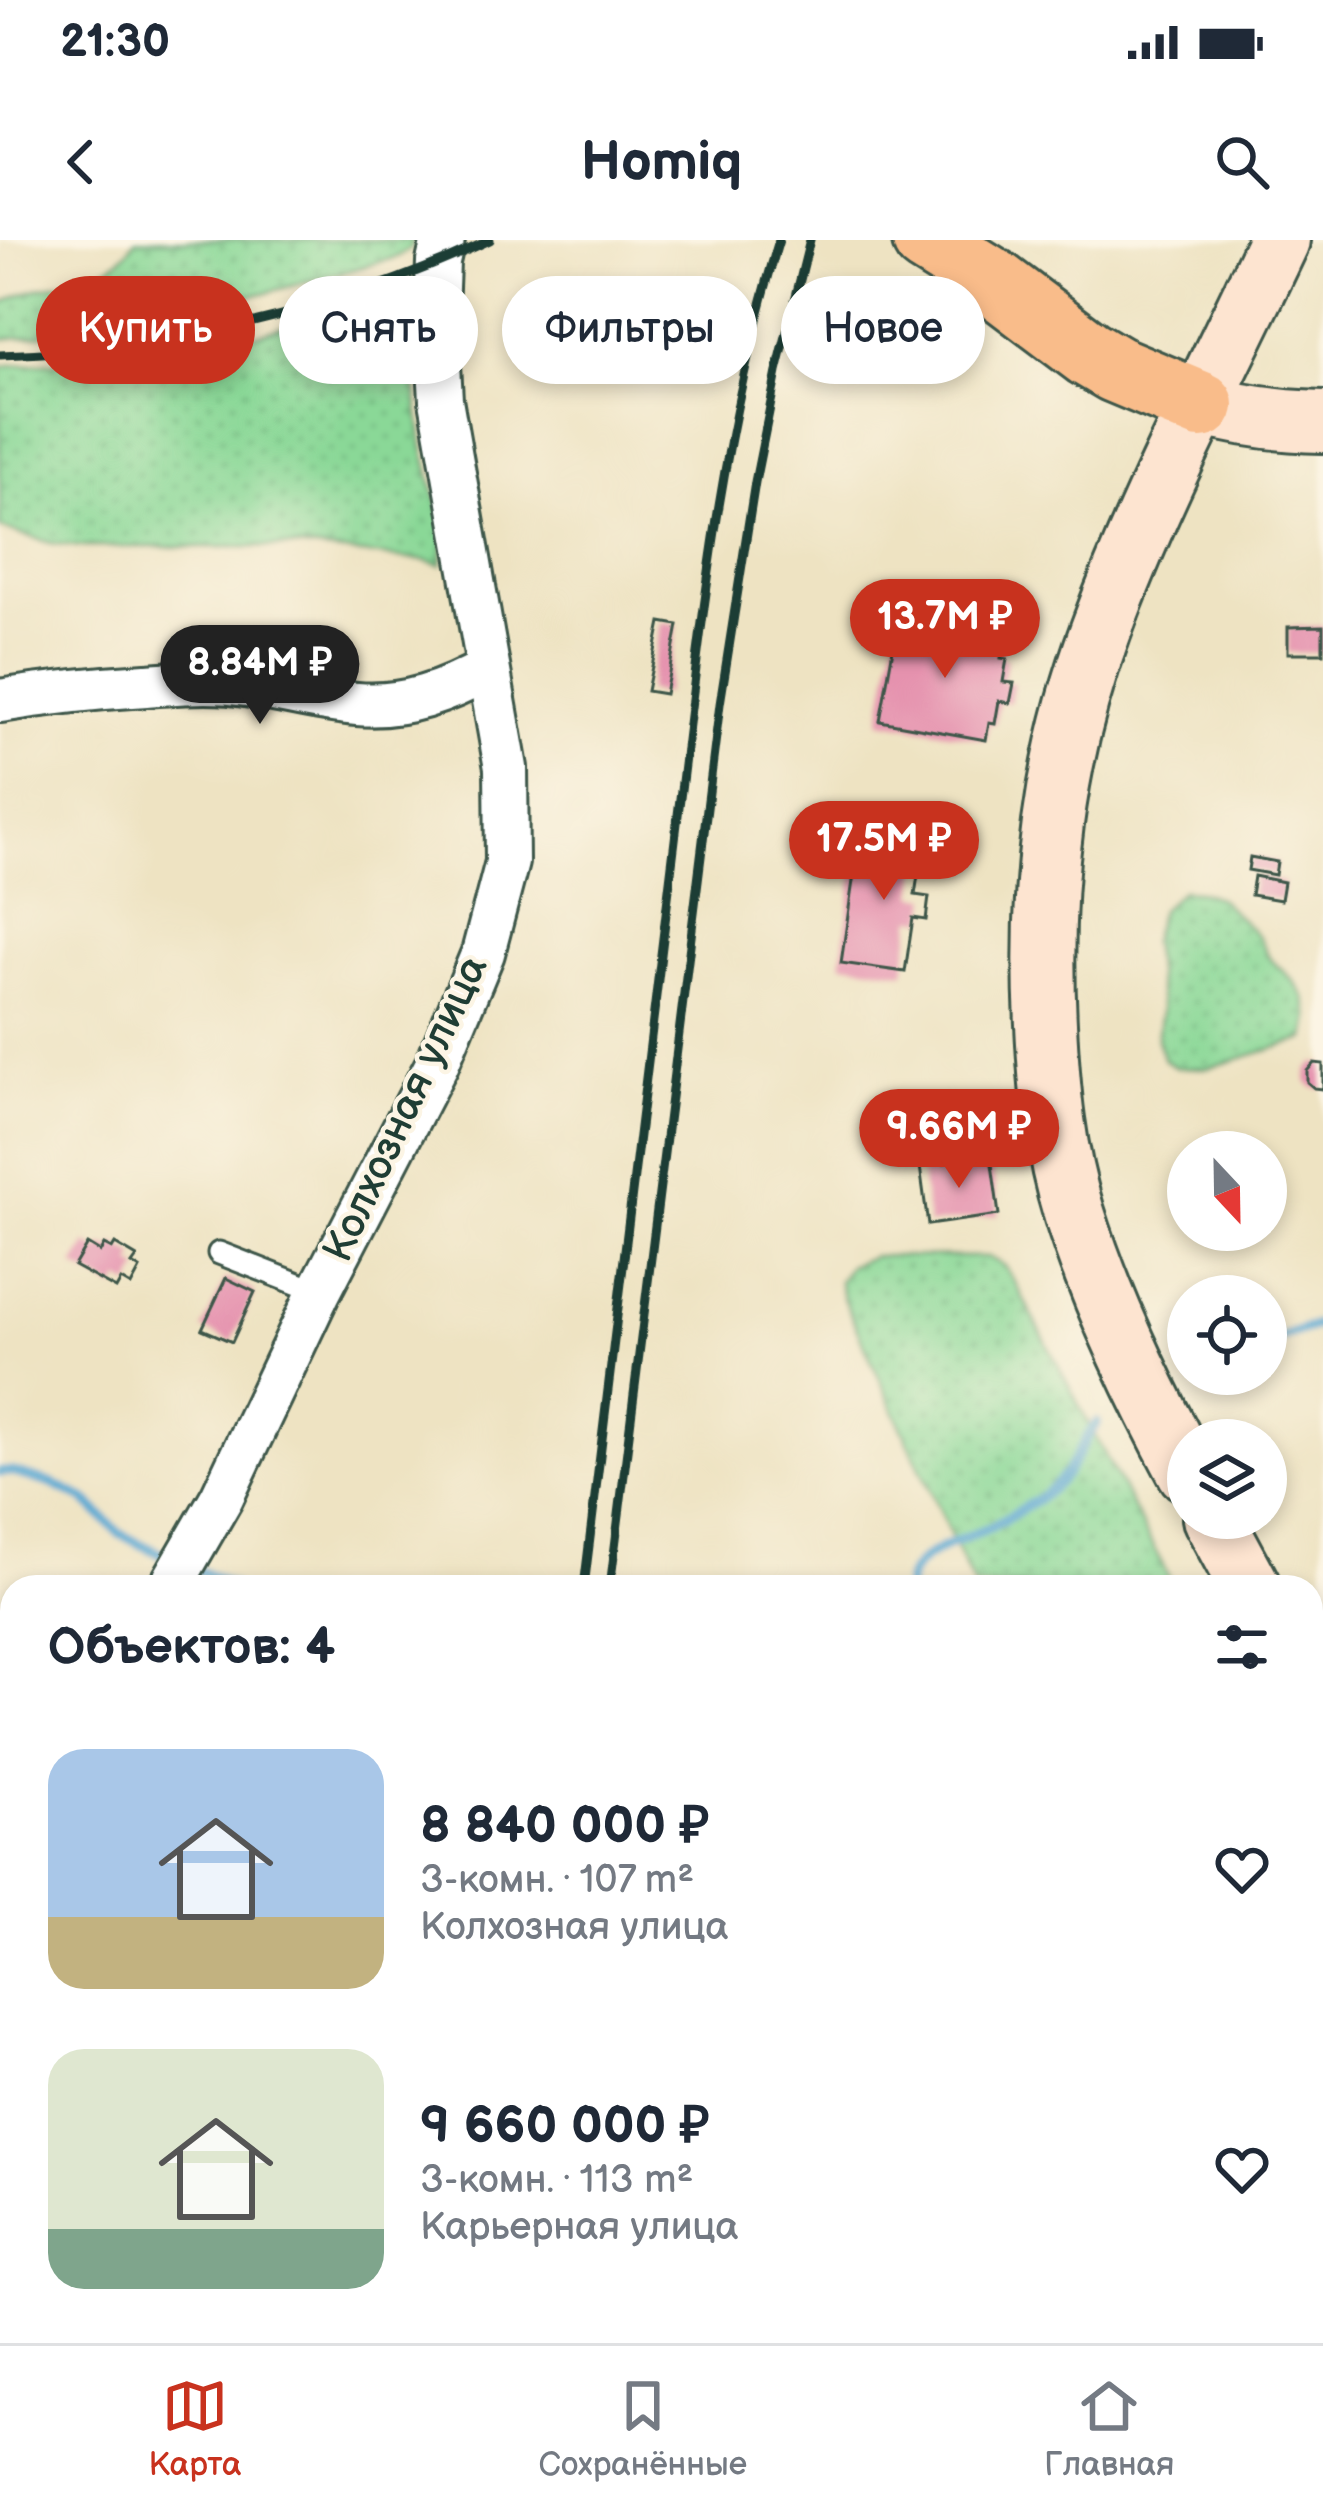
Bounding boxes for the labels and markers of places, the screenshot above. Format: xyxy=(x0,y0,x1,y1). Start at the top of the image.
pin: 13.7M ₽ xyxy=(834,579,1056,681)
pin: 8.84M ₽ xyxy=(149,625,371,727)
pin: 17.5M ₽ xyxy=(773,801,995,903)
pin: 9.66M ₽ xyxy=(848,1089,1070,1191)

